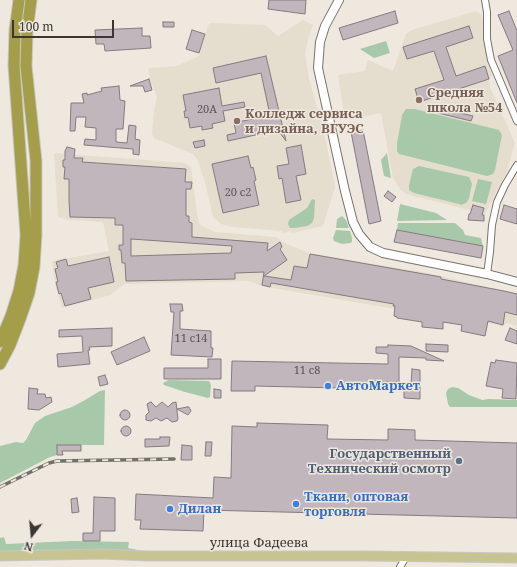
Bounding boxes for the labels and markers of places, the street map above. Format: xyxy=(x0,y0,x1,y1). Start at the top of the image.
place label: Средняя школа №54 xyxy=(427,85,503,116)
marker: Средняя школа №54 xyxy=(414,95,424,105)
place label: Колледж сервиса и дизайна, ВГУЭС xyxy=(245,106,364,137)
marker: Колледж сервиса и дизайна, ВГУЭС xyxy=(232,116,242,126)
place label: АвтоМаркет xyxy=(336,378,420,394)
marker: АвтоМаркет xyxy=(323,381,333,391)
place label: Государственный Технический осмотр xyxy=(308,446,451,477)
marker: Государственный Технический осмотр xyxy=(454,456,464,466)
place label: Ткани, оптовая торговля xyxy=(304,489,408,520)
marker: Ткани, оптовая торговля xyxy=(291,499,301,509)
place label: Дилан xyxy=(178,501,221,517)
marker: Дилан xyxy=(165,504,175,514)

